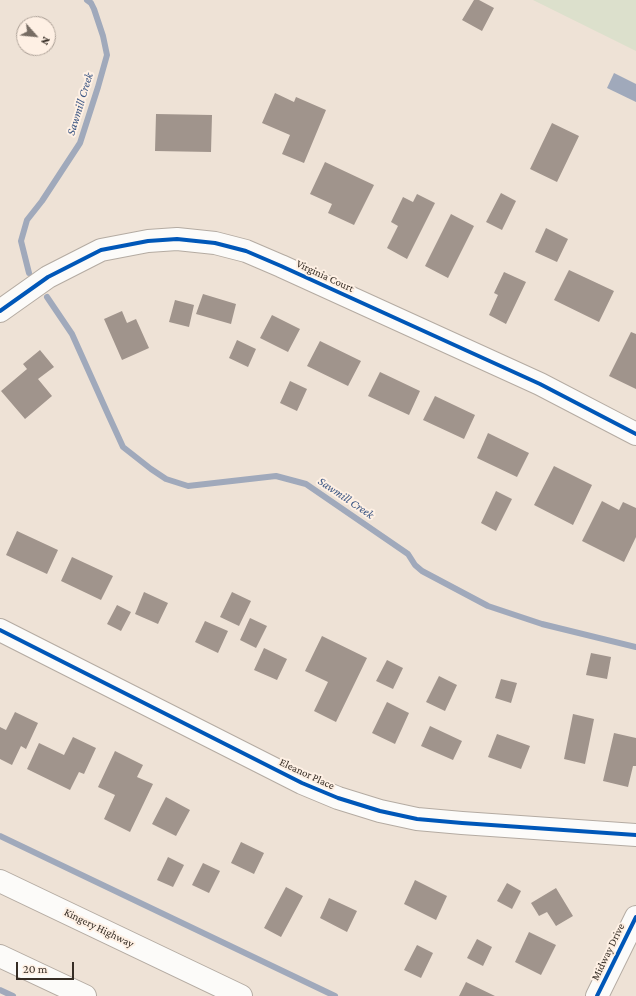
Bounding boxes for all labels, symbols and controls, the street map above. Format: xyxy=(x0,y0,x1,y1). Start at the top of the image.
north arrow xyxy=(16,16,56,56)
text: N xyxy=(39,35,53,47)
water label: Sawmill Creek xyxy=(64,71,96,137)
street label: Virginia Court xyxy=(294,257,356,295)
water label: Sawmill Creek xyxy=(315,474,377,522)
street label: Eleanor Place xyxy=(277,756,337,792)
street label: Kingery Highway xyxy=(62,905,136,951)
street label: Midway Drive xyxy=(588,921,628,983)
scale bar xyxy=(18,954,76,980)
text: 20 m xyxy=(23,962,47,976)

